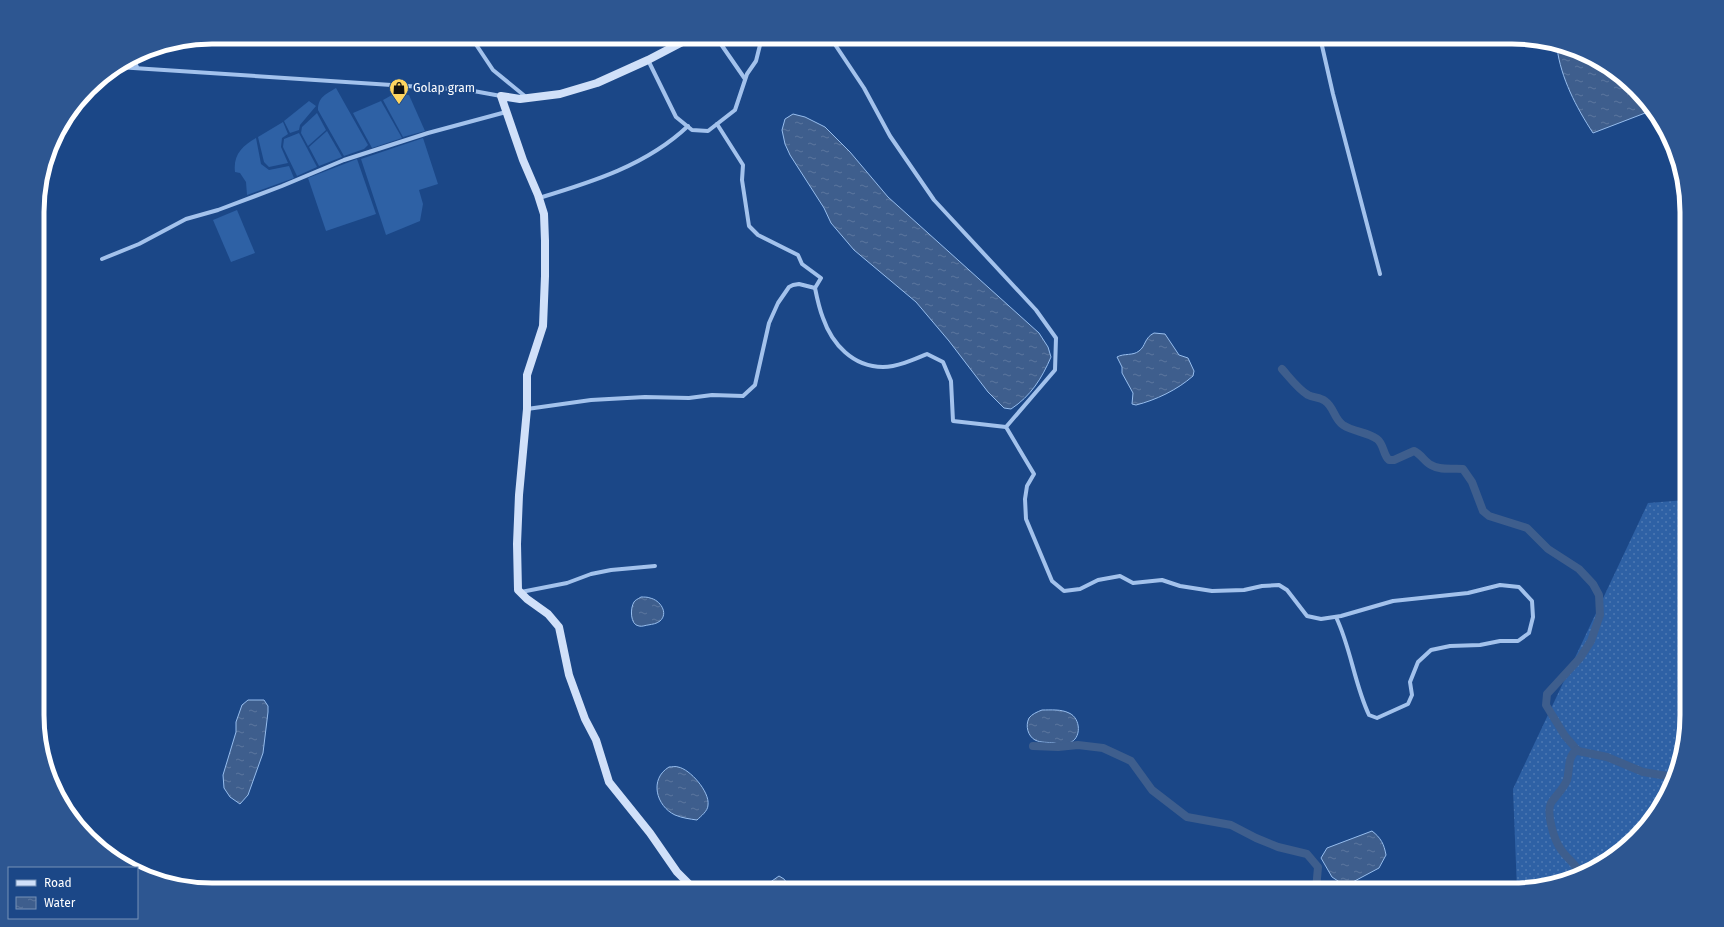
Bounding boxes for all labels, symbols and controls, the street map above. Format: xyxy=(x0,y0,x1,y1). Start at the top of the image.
shop icon: Golap gram xyxy=(388,77,410,105)
place label: Golap gram xyxy=(413,81,475,95)
legend xyxy=(8,867,138,919)
text: Road xyxy=(44,876,72,890)
text: Water xyxy=(44,896,76,910)

